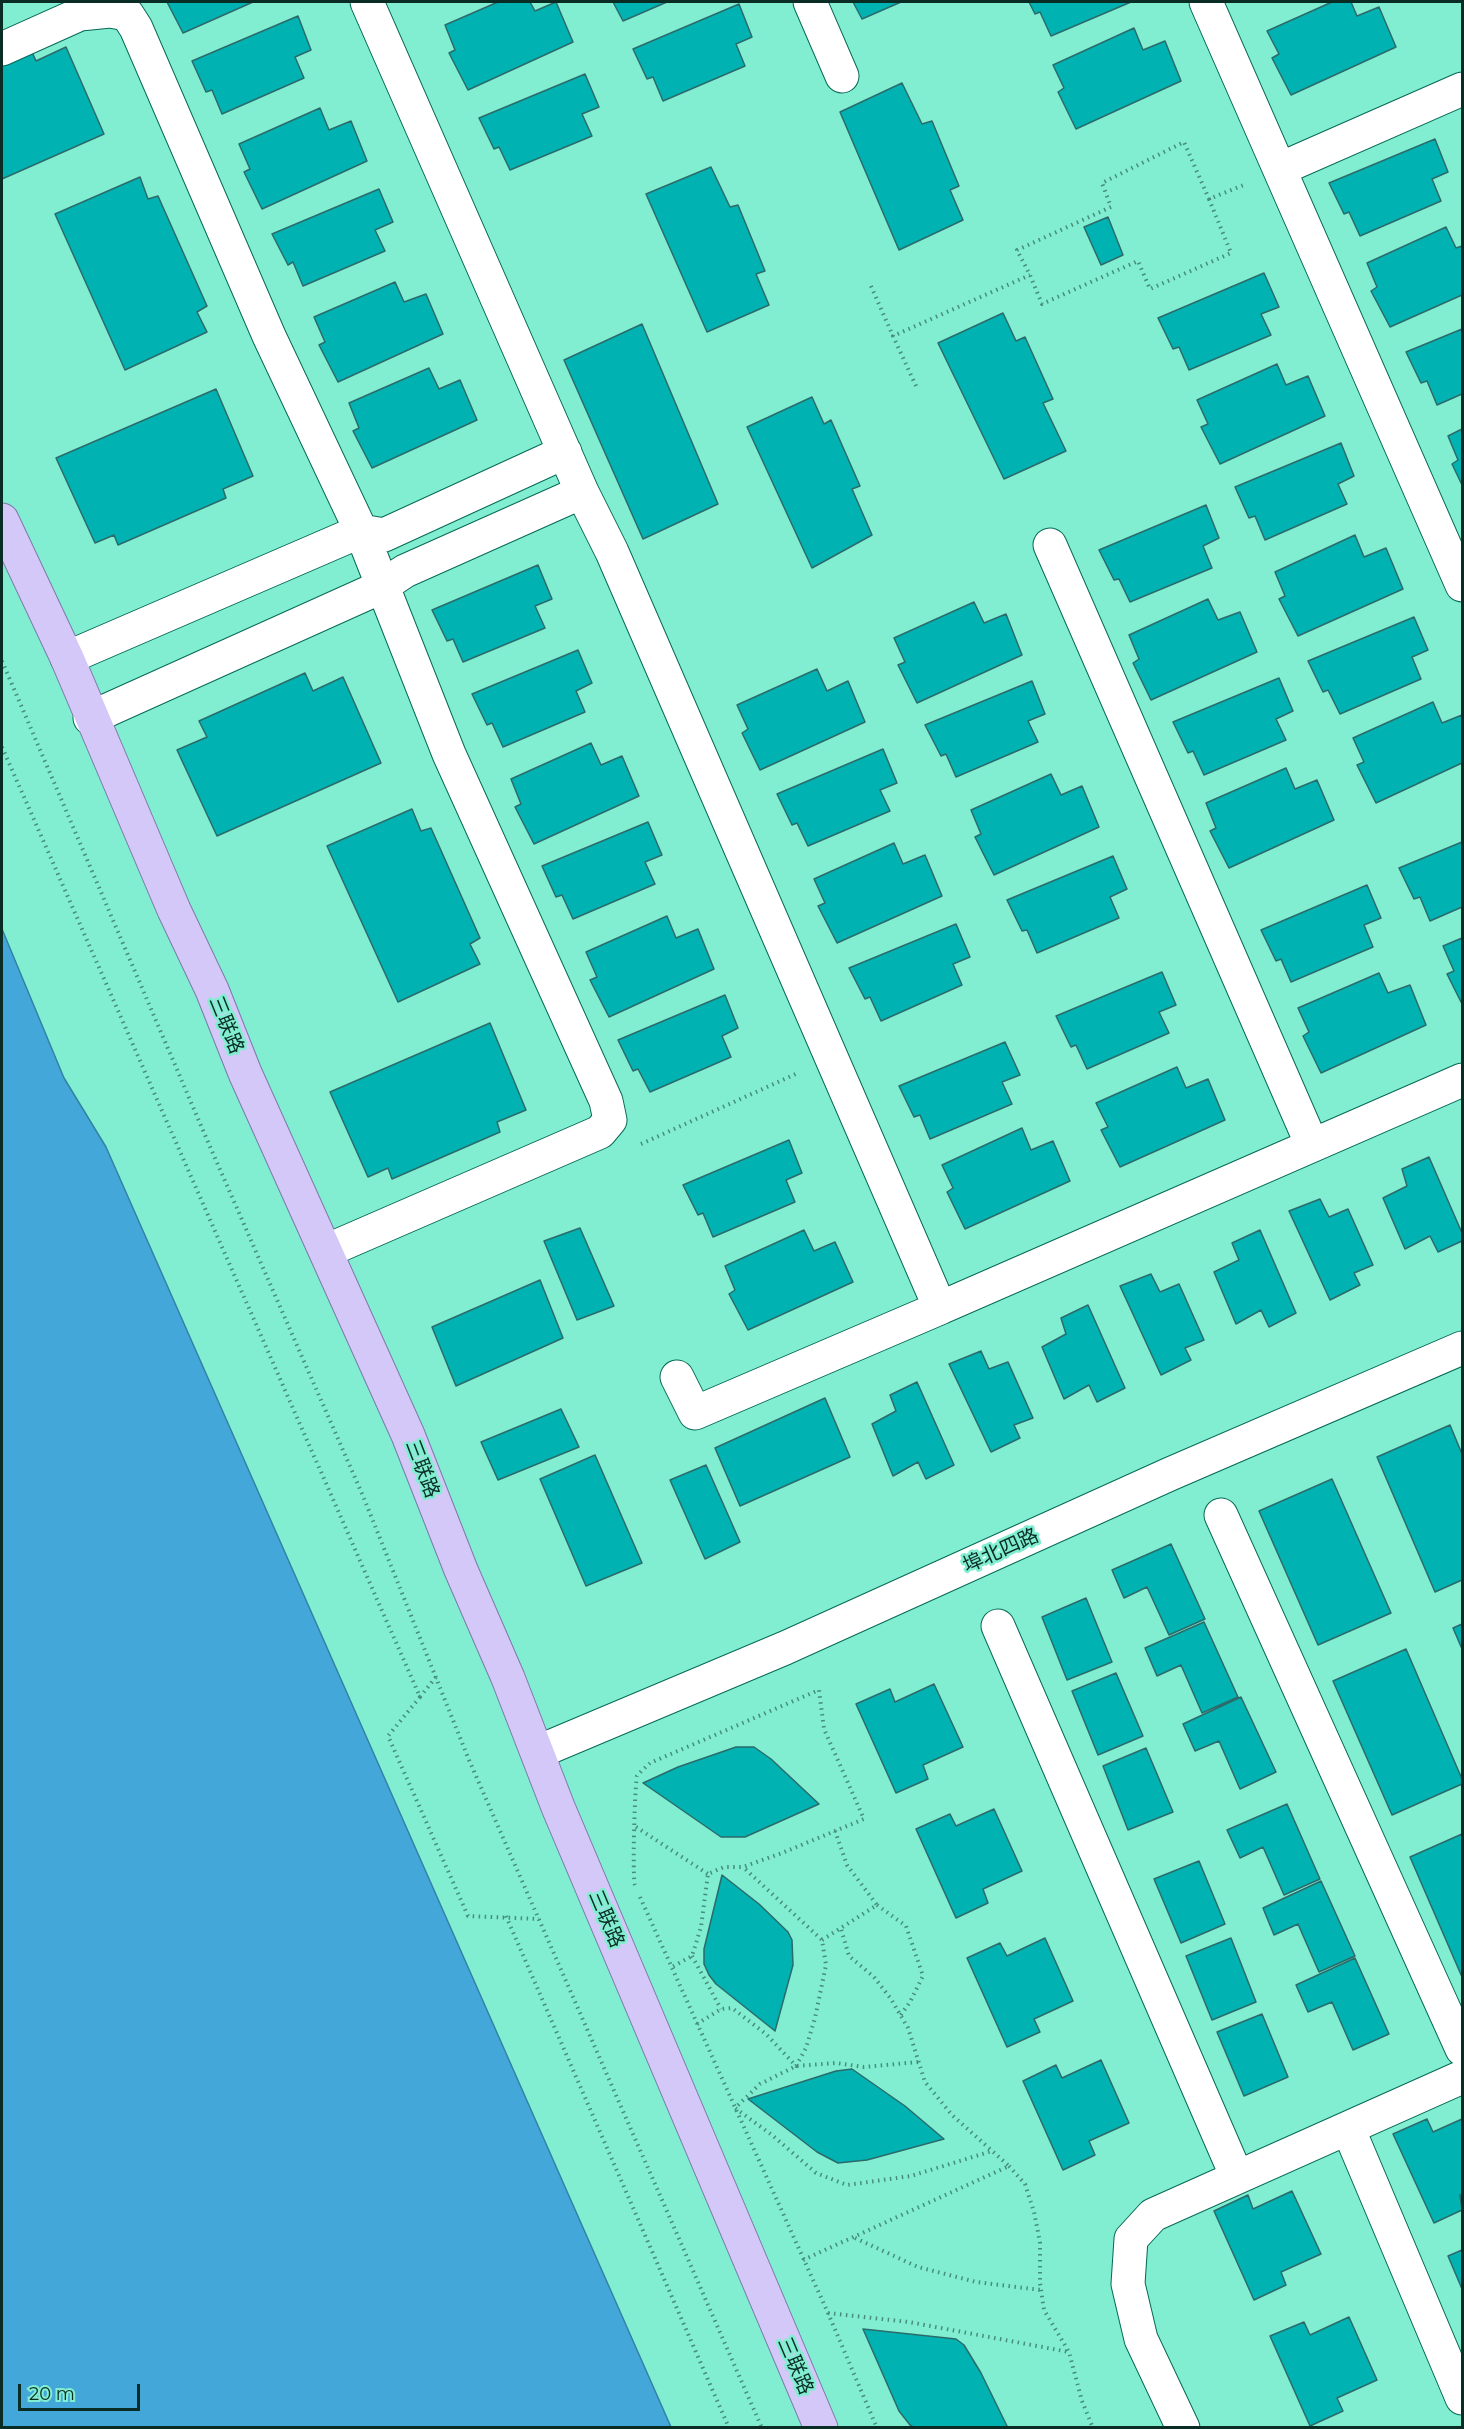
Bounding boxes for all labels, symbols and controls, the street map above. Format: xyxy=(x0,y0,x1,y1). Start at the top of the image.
street label: 三联路 xyxy=(204,993,248,1057)
street label: 三联路 xyxy=(400,1437,444,1501)
street label: 埠北四路 xyxy=(960,1524,1042,1578)
street label: 三联路 xyxy=(583,1887,629,1951)
street label: 三联路 xyxy=(772,2334,818,2398)
scale bar xyxy=(21,2372,142,2410)
text: 20 m xyxy=(29,2383,75,2405)

